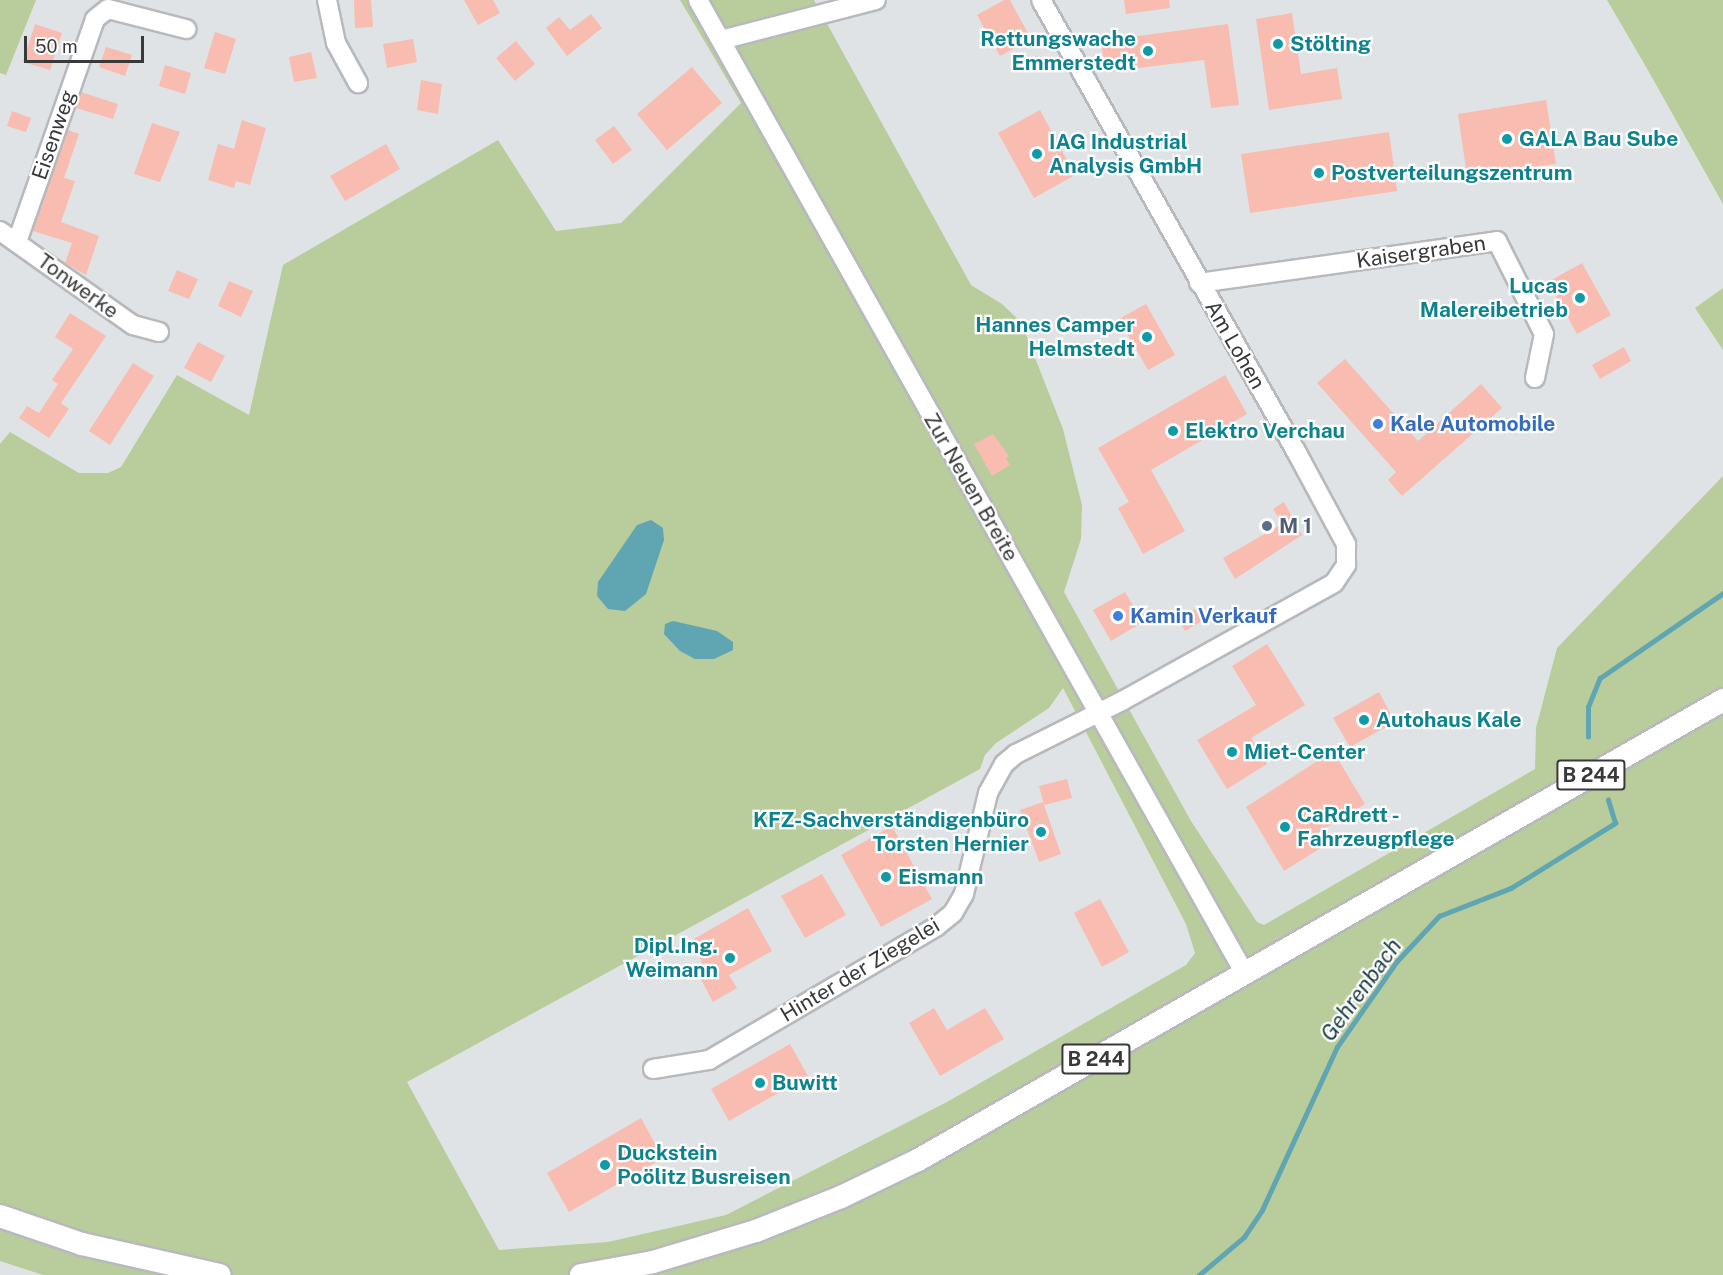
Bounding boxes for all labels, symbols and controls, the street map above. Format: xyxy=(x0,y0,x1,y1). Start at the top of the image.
scale bar xyxy=(27,24,147,62)
place label: Rettungswache Emmerstedt xyxy=(980,26,1136,76)
place label: Stölting xyxy=(1290,31,1371,57)
text: 50 m xyxy=(35,36,78,57)
marker: Stölting xyxy=(1271,37,1285,51)
marker: Rettungswache Emmerstedt xyxy=(1141,44,1155,58)
street label: Eisenweg xyxy=(27,87,81,183)
place label: GALA Bau Sube xyxy=(1519,126,1678,152)
place label: IAG Industrial Analysis GmbH xyxy=(1049,129,1202,179)
marker: GALA Bau Sube xyxy=(1500,132,1514,146)
marker: IAG Industrial Analysis GmbH xyxy=(1030,147,1044,161)
place label: Postverteilungszentrum xyxy=(1331,160,1572,186)
marker: Postverteilungszentrum xyxy=(1312,166,1326,180)
street label: Kaisergraben xyxy=(1355,230,1487,274)
street label: Tonwerke xyxy=(33,248,123,324)
place label: Lucas Malereibetrieb xyxy=(1420,273,1568,323)
marker: Lucas Malereibetrieb xyxy=(1573,291,1587,305)
street label: Am Lohen xyxy=(1200,296,1270,394)
place label: Hannes Camper Helmstedt xyxy=(975,312,1135,362)
marker: Hannes Camper Helmstedt xyxy=(1140,330,1154,344)
street label: Zur Neuen Breite xyxy=(918,408,1024,566)
place label: Kale Automobile xyxy=(1390,411,1556,437)
marker: Kale Automobile xyxy=(1371,417,1385,431)
place label: Elektro Verchau xyxy=(1185,418,1345,444)
marker: Elektro Verchau xyxy=(1166,424,1180,438)
place label: M 1 xyxy=(1279,513,1312,539)
marker: M 1 xyxy=(1260,519,1274,533)
place label: Kamin Verkauf xyxy=(1130,603,1277,629)
marker: Kamin Verkauf xyxy=(1111,609,1125,623)
place label: Autohaus Kale xyxy=(1376,707,1522,733)
marker: Autohaus Kale xyxy=(1357,713,1371,727)
place label: Miet-Center xyxy=(1244,739,1366,765)
marker: Miet-Center xyxy=(1225,745,1239,759)
road number: B 244 xyxy=(1555,758,1627,792)
place label: CaRdrett - Fahrzeugpflege xyxy=(1297,802,1455,852)
place label: KFZ-Sachverständigenbüro Torsten Hernier xyxy=(753,807,1029,857)
marker: CaRdrett - Fahrzeugpflege xyxy=(1278,820,1292,834)
marker: KFZ-Sachverständigenbüro Torsten Hernier xyxy=(1034,825,1048,839)
place label: Eismann xyxy=(898,864,983,890)
marker: Eismann xyxy=(879,870,893,884)
street label: Hinter der Ziegelei xyxy=(776,912,944,1028)
place label: Dipl.Ing. Weimann xyxy=(626,933,718,983)
water label: Gehrenbach xyxy=(1315,934,1407,1046)
marker: Dipl.Ing. Weimann xyxy=(723,951,737,965)
road number: B 244 xyxy=(1060,1042,1132,1076)
place label: Buwitt xyxy=(772,1070,838,1096)
marker: Buwitt xyxy=(753,1076,767,1090)
place label: Duckstein Poölitz Busreisen xyxy=(617,1140,791,1190)
marker: Duckstein Poölitz Busreisen xyxy=(598,1158,612,1172)

